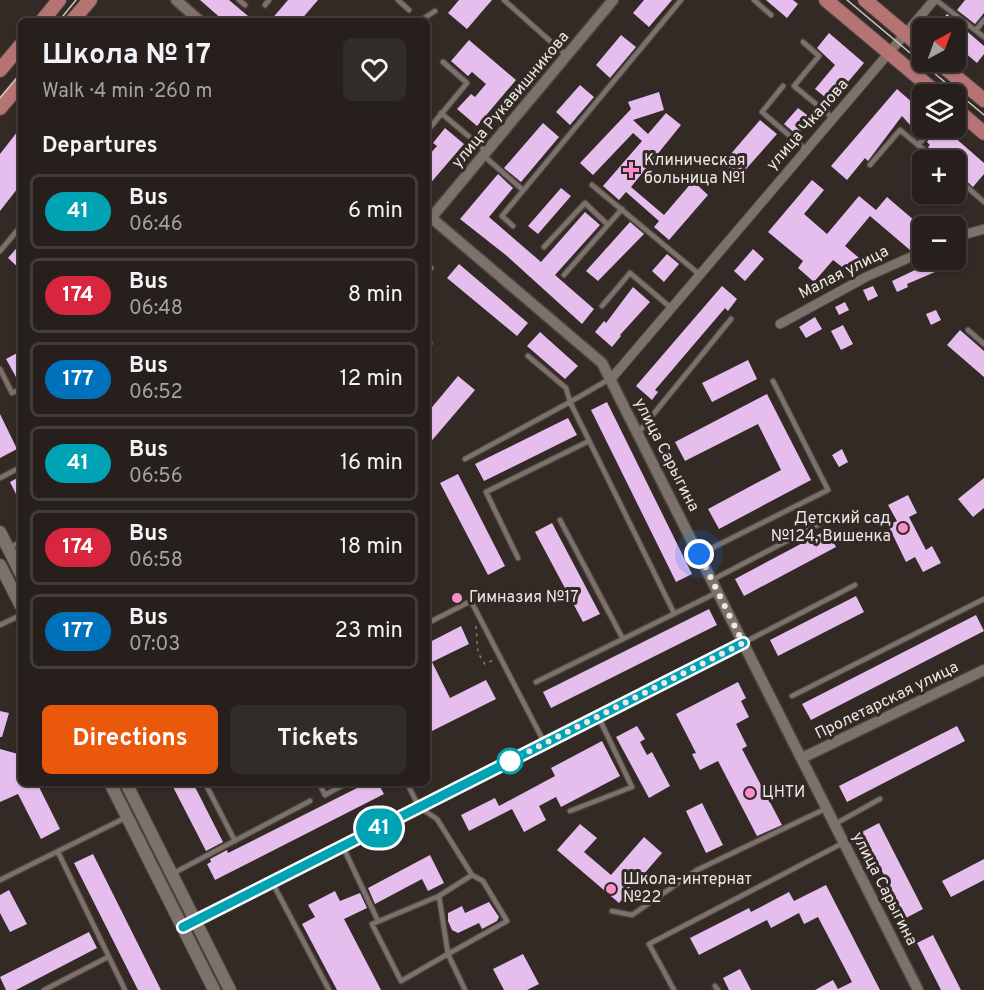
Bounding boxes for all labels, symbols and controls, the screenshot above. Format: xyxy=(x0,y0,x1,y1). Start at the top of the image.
north arrow xyxy=(912,18,966,72)
map controls xyxy=(912,18,966,270)
street label: улица Рукавишникова xyxy=(448,27,574,173)
text: Школа № 17 xyxy=(42,38,211,74)
button: heart xyxy=(343,38,406,101)
street label: улица Чкалова xyxy=(763,75,853,175)
text: Walk · 4 min · 260 m xyxy=(42,79,213,105)
button: layers xyxy=(912,84,966,138)
text: Departures xyxy=(42,133,158,160)
button: + xyxy=(912,150,966,204)
place label: Клиническая больница №1 xyxy=(644,151,746,189)
marker: Клиническая больница №1 xyxy=(622,161,640,179)
text: Bus xyxy=(129,185,168,212)
text: 41 xyxy=(67,198,89,225)
text: 6 min xyxy=(348,198,403,225)
text: 06:46 xyxy=(129,212,183,238)
button: − xyxy=(912,216,966,270)
street label: Малая улица xyxy=(796,242,892,304)
text: Bus xyxy=(129,269,168,296)
text: 174 xyxy=(62,282,94,309)
text: 8 min xyxy=(348,282,403,309)
text: 06:48 xyxy=(129,296,183,322)
text: Bus xyxy=(129,353,168,380)
text: 177 xyxy=(63,366,93,393)
text: 12 min xyxy=(340,366,403,393)
text: 06:52 xyxy=(129,380,183,406)
street label: улица Сарыгина xyxy=(629,395,703,515)
text: Bus xyxy=(129,437,168,464)
text: 41 xyxy=(67,450,89,477)
text: 16 min xyxy=(340,450,403,477)
text: 06:56 xyxy=(129,464,183,490)
place label: Детский сад №124, Вишенка xyxy=(771,509,891,547)
text: Bus xyxy=(129,521,168,548)
marker: Детский сад №124, Вишенка xyxy=(896,521,910,535)
text: 174 xyxy=(62,534,94,561)
text: 18 min xyxy=(340,534,403,561)
your location xyxy=(684,539,714,569)
text: 06:58 xyxy=(129,548,183,574)
place label: Гимназия №17 xyxy=(469,588,579,608)
marker: Гимназия №17 xyxy=(450,591,464,605)
text: Bus xyxy=(129,605,168,632)
text: 177 xyxy=(63,618,93,645)
text: 23 min xyxy=(335,618,403,645)
text: 07:03 xyxy=(129,632,180,658)
street label: Пролетарская улица xyxy=(812,658,962,744)
button: Directions xyxy=(42,705,218,774)
button: Tickets xyxy=(230,705,406,774)
unlabelled marker xyxy=(497,748,523,774)
place label: ЦНТИ xyxy=(762,783,805,803)
marker: ЦНТИ xyxy=(743,786,757,800)
line badge: 41 xyxy=(352,808,406,848)
text: 41 xyxy=(368,815,390,842)
street label: улица Сарыгина xyxy=(847,829,921,949)
place label: Школа-интернат №22 xyxy=(623,870,752,908)
marker: Школа-интернат №22 xyxy=(604,882,618,896)

